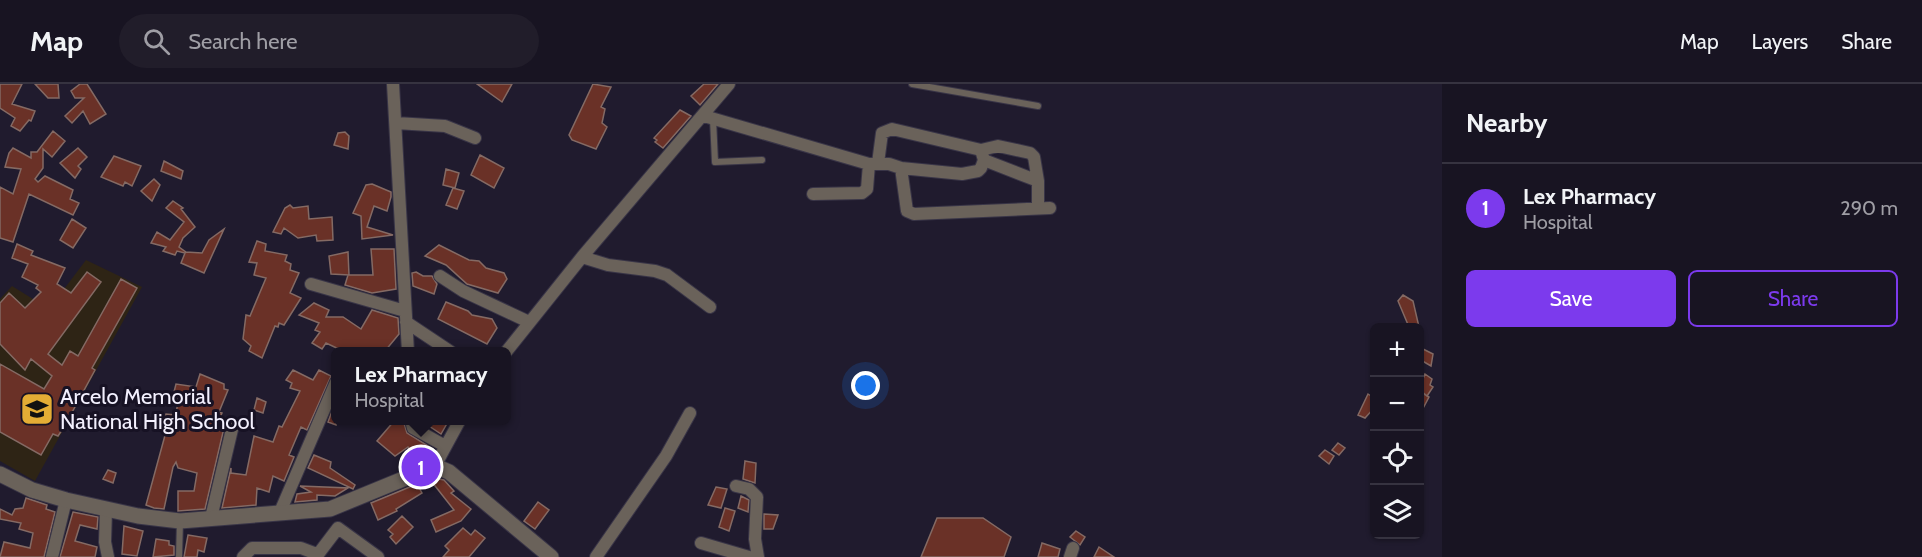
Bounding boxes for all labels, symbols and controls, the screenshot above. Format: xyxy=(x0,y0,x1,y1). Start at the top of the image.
search box xyxy=(119,14,539,68)
text: Map xyxy=(30,24,83,58)
icon: search xyxy=(140,25,173,58)
text: Search here xyxy=(188,28,297,55)
text: Map xyxy=(1680,29,1719,54)
text: Layers xyxy=(1752,29,1808,54)
text: Share xyxy=(1841,29,1892,54)
text: Nearby xyxy=(1466,107,1547,139)
text: Lex Pharmacy xyxy=(1523,183,1656,210)
text: 1 xyxy=(1482,196,1489,220)
text: 290 m xyxy=(1840,196,1898,220)
text: Hospital xyxy=(1523,210,1593,234)
button: Save xyxy=(1466,270,1676,327)
button: Share xyxy=(1688,270,1898,327)
map controls xyxy=(1370,323,1424,539)
button: + xyxy=(1370,323,1424,377)
popup xyxy=(331,347,511,425)
text: Lex Pharmacy xyxy=(354,361,488,388)
your location xyxy=(851,371,880,400)
button: − xyxy=(1370,377,1424,431)
place label: Arcelo Memorial National High School xyxy=(60,383,256,435)
text: Hospital xyxy=(354,388,424,412)
school or university icon: Arcelo Memorial National High School xyxy=(19,391,55,427)
button: locate xyxy=(1370,431,1424,485)
pin: 1 xyxy=(402,444,440,490)
button: layers xyxy=(1370,485,1424,539)

